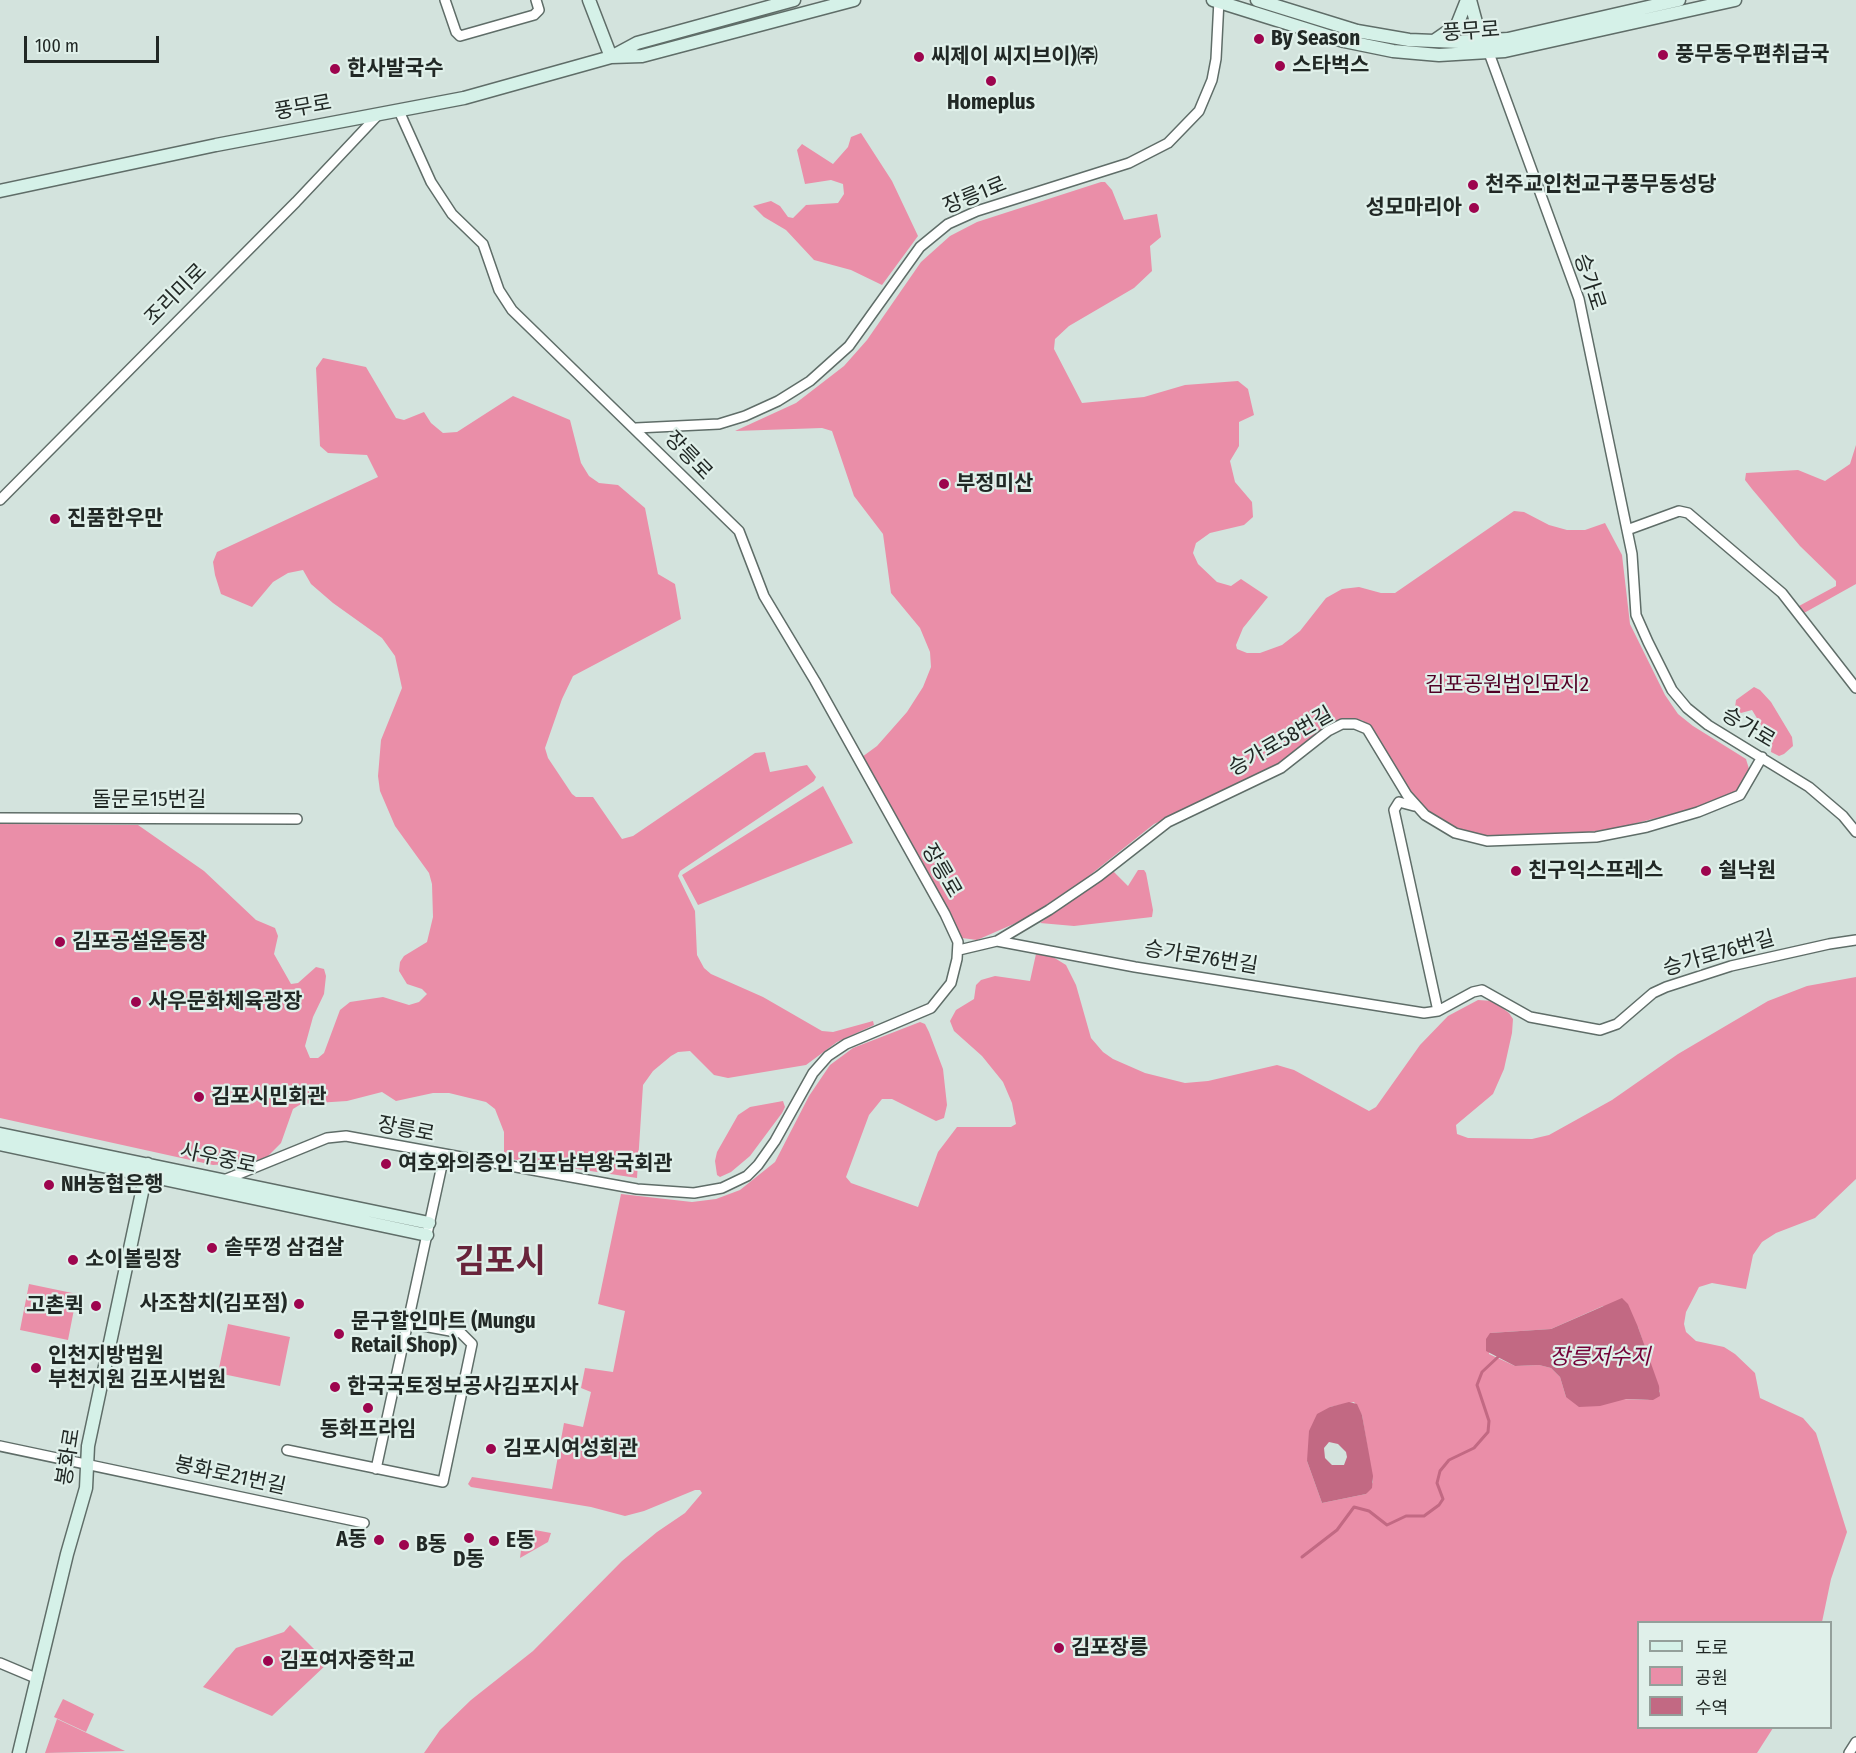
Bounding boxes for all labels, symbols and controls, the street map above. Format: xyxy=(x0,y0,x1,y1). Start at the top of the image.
street label: 풍무로 xyxy=(1441,17,1501,47)
scale bar xyxy=(27,24,162,62)
place label: By Season xyxy=(1271,26,1360,52)
marker: By Season xyxy=(1252,32,1266,46)
text: 100 m xyxy=(35,35,79,57)
place label: 풍무동우편취급국 xyxy=(1675,42,1830,68)
place label: 씨제이 씨지브이)㈜ xyxy=(931,44,1098,70)
marker: 풍무동우편취급국 xyxy=(1656,48,1670,62)
marker: 씨제이 씨지브이)㈜ xyxy=(912,50,926,64)
place label: 스타벅스 xyxy=(1292,53,1369,79)
place label: 한사발국수 xyxy=(347,56,444,82)
marker: 스타벅스 xyxy=(1273,59,1287,73)
marker: 한사발국수 xyxy=(328,62,342,76)
marker: Homeplus xyxy=(984,74,998,88)
place label: Homeplus xyxy=(947,90,1035,116)
street label: 풍무로 xyxy=(272,91,334,125)
street label: 장릉1로 xyxy=(940,172,1010,220)
place label: 천주교인천교구풍무동성당 xyxy=(1485,172,1717,198)
marker: 천주교인천교구풍무동성당 xyxy=(1466,178,1480,192)
place label: 성모마리아 xyxy=(1365,195,1462,221)
marker: 성모마리아 xyxy=(1467,201,1481,215)
street label: 승가로 xyxy=(1568,251,1610,313)
street label: 조리미로 xyxy=(140,259,212,331)
street label: 장릉로 xyxy=(659,426,717,486)
place label: 부정미산 xyxy=(956,471,1033,497)
marker: 부정미산 xyxy=(937,477,951,491)
place label: 진품한우만 xyxy=(67,506,164,532)
marker: 진품한우만 xyxy=(48,512,62,526)
park label: 김포공원법인묘지2 xyxy=(1425,672,1589,698)
street label: 승가로58번길 xyxy=(1224,702,1338,782)
street label: 승가로 xyxy=(1717,702,1779,754)
street label: 돌문로15번길 xyxy=(92,787,206,813)
street label: 장릉로 xyxy=(916,840,966,902)
place label: 친구익스프레스 xyxy=(1528,858,1663,884)
place label: 쉴낙원 xyxy=(1718,858,1776,884)
marker: 친구익스프레스 xyxy=(1509,864,1523,878)
marker: 쉴낙원 xyxy=(1699,864,1713,878)
street label: 승가로76번길 xyxy=(1660,926,1778,982)
place label: 김포공설운동장 xyxy=(72,929,207,955)
marker: 김포공설운동장 xyxy=(53,935,67,949)
street label: 승가로76번길 xyxy=(1142,937,1260,979)
place label: 사우문화체육광장 xyxy=(148,989,303,1015)
marker: 사우문화체육광장 xyxy=(129,995,143,1009)
place label: 김포시민회관 xyxy=(211,1084,327,1110)
marker: 김포시민회관 xyxy=(192,1090,206,1104)
street label: 장릉로 xyxy=(375,1112,437,1148)
street label: 사우중로 xyxy=(178,1139,258,1179)
place label: 여호와의증인 김포남부왕국회관 xyxy=(398,1151,673,1177)
marker: 여호와의증인 김포남부왕국회관 xyxy=(379,1157,393,1171)
place label: NH농협은행 xyxy=(61,1172,164,1198)
marker: NH농협은행 xyxy=(42,1178,56,1192)
place label: 솥뚜껑 삼겹살 xyxy=(224,1235,344,1261)
marker: 솥뚜껑 삼겹살 xyxy=(205,1241,219,1255)
district label: 김포시 xyxy=(454,1243,546,1283)
place label: 소이볼링장 xyxy=(85,1247,182,1273)
marker: 소이볼링장 xyxy=(66,1253,80,1267)
place label: 사조참치(김포점) xyxy=(139,1291,287,1317)
place label: 고촌퀵 xyxy=(26,1293,84,1319)
marker: 사조참치(김포점) xyxy=(292,1297,306,1311)
marker: 고촌퀵 xyxy=(89,1299,103,1313)
place label: 문구할인마트 (Mungu Retail Shop) xyxy=(351,1309,536,1359)
marker: 문구할인마트 (Mungu Retail Shop) xyxy=(332,1327,346,1341)
place label: 인천지방법원 부천지원 김포시법원 xyxy=(48,1343,226,1393)
water label: 장릉저수지 xyxy=(1549,1345,1651,1371)
marker: 인천지방법원 부천지원 김포시법원 xyxy=(29,1361,43,1375)
place label: 한국국토정보공사김포지사 xyxy=(347,1374,579,1400)
marker: 한국국토정보공사김포지사 xyxy=(328,1380,342,1394)
marker: 동화프라임 xyxy=(361,1401,375,1415)
place label: 동화프라임 xyxy=(320,1417,416,1443)
street label: 봉화로 xyxy=(52,1426,86,1488)
place label: 김포시여성회관 xyxy=(503,1436,638,1462)
marker: 김포시여성회관 xyxy=(484,1442,498,1456)
street label: 봉화로21번길 xyxy=(172,1452,288,1500)
place label: A동 xyxy=(336,1527,367,1553)
place label: E동 xyxy=(506,1528,535,1554)
marker: D동 xyxy=(462,1531,476,1545)
place label: B동 xyxy=(416,1532,447,1558)
marker: A동 xyxy=(372,1533,386,1547)
marker: E동 xyxy=(487,1534,501,1548)
marker: B동 xyxy=(397,1538,411,1552)
place label: D동 xyxy=(453,1547,485,1573)
legend xyxy=(1637,1621,1832,1729)
place label: 김포장릉 xyxy=(1071,1635,1148,1661)
text: 도로 xyxy=(1695,1637,1728,1659)
marker: 김포장릉 xyxy=(1052,1641,1066,1655)
place label: 김포여자중학교 xyxy=(280,1648,415,1674)
marker: 김포여자중학교 xyxy=(261,1654,275,1668)
text: 공원 xyxy=(1695,1667,1728,1689)
text: 수역 xyxy=(1695,1697,1728,1719)

